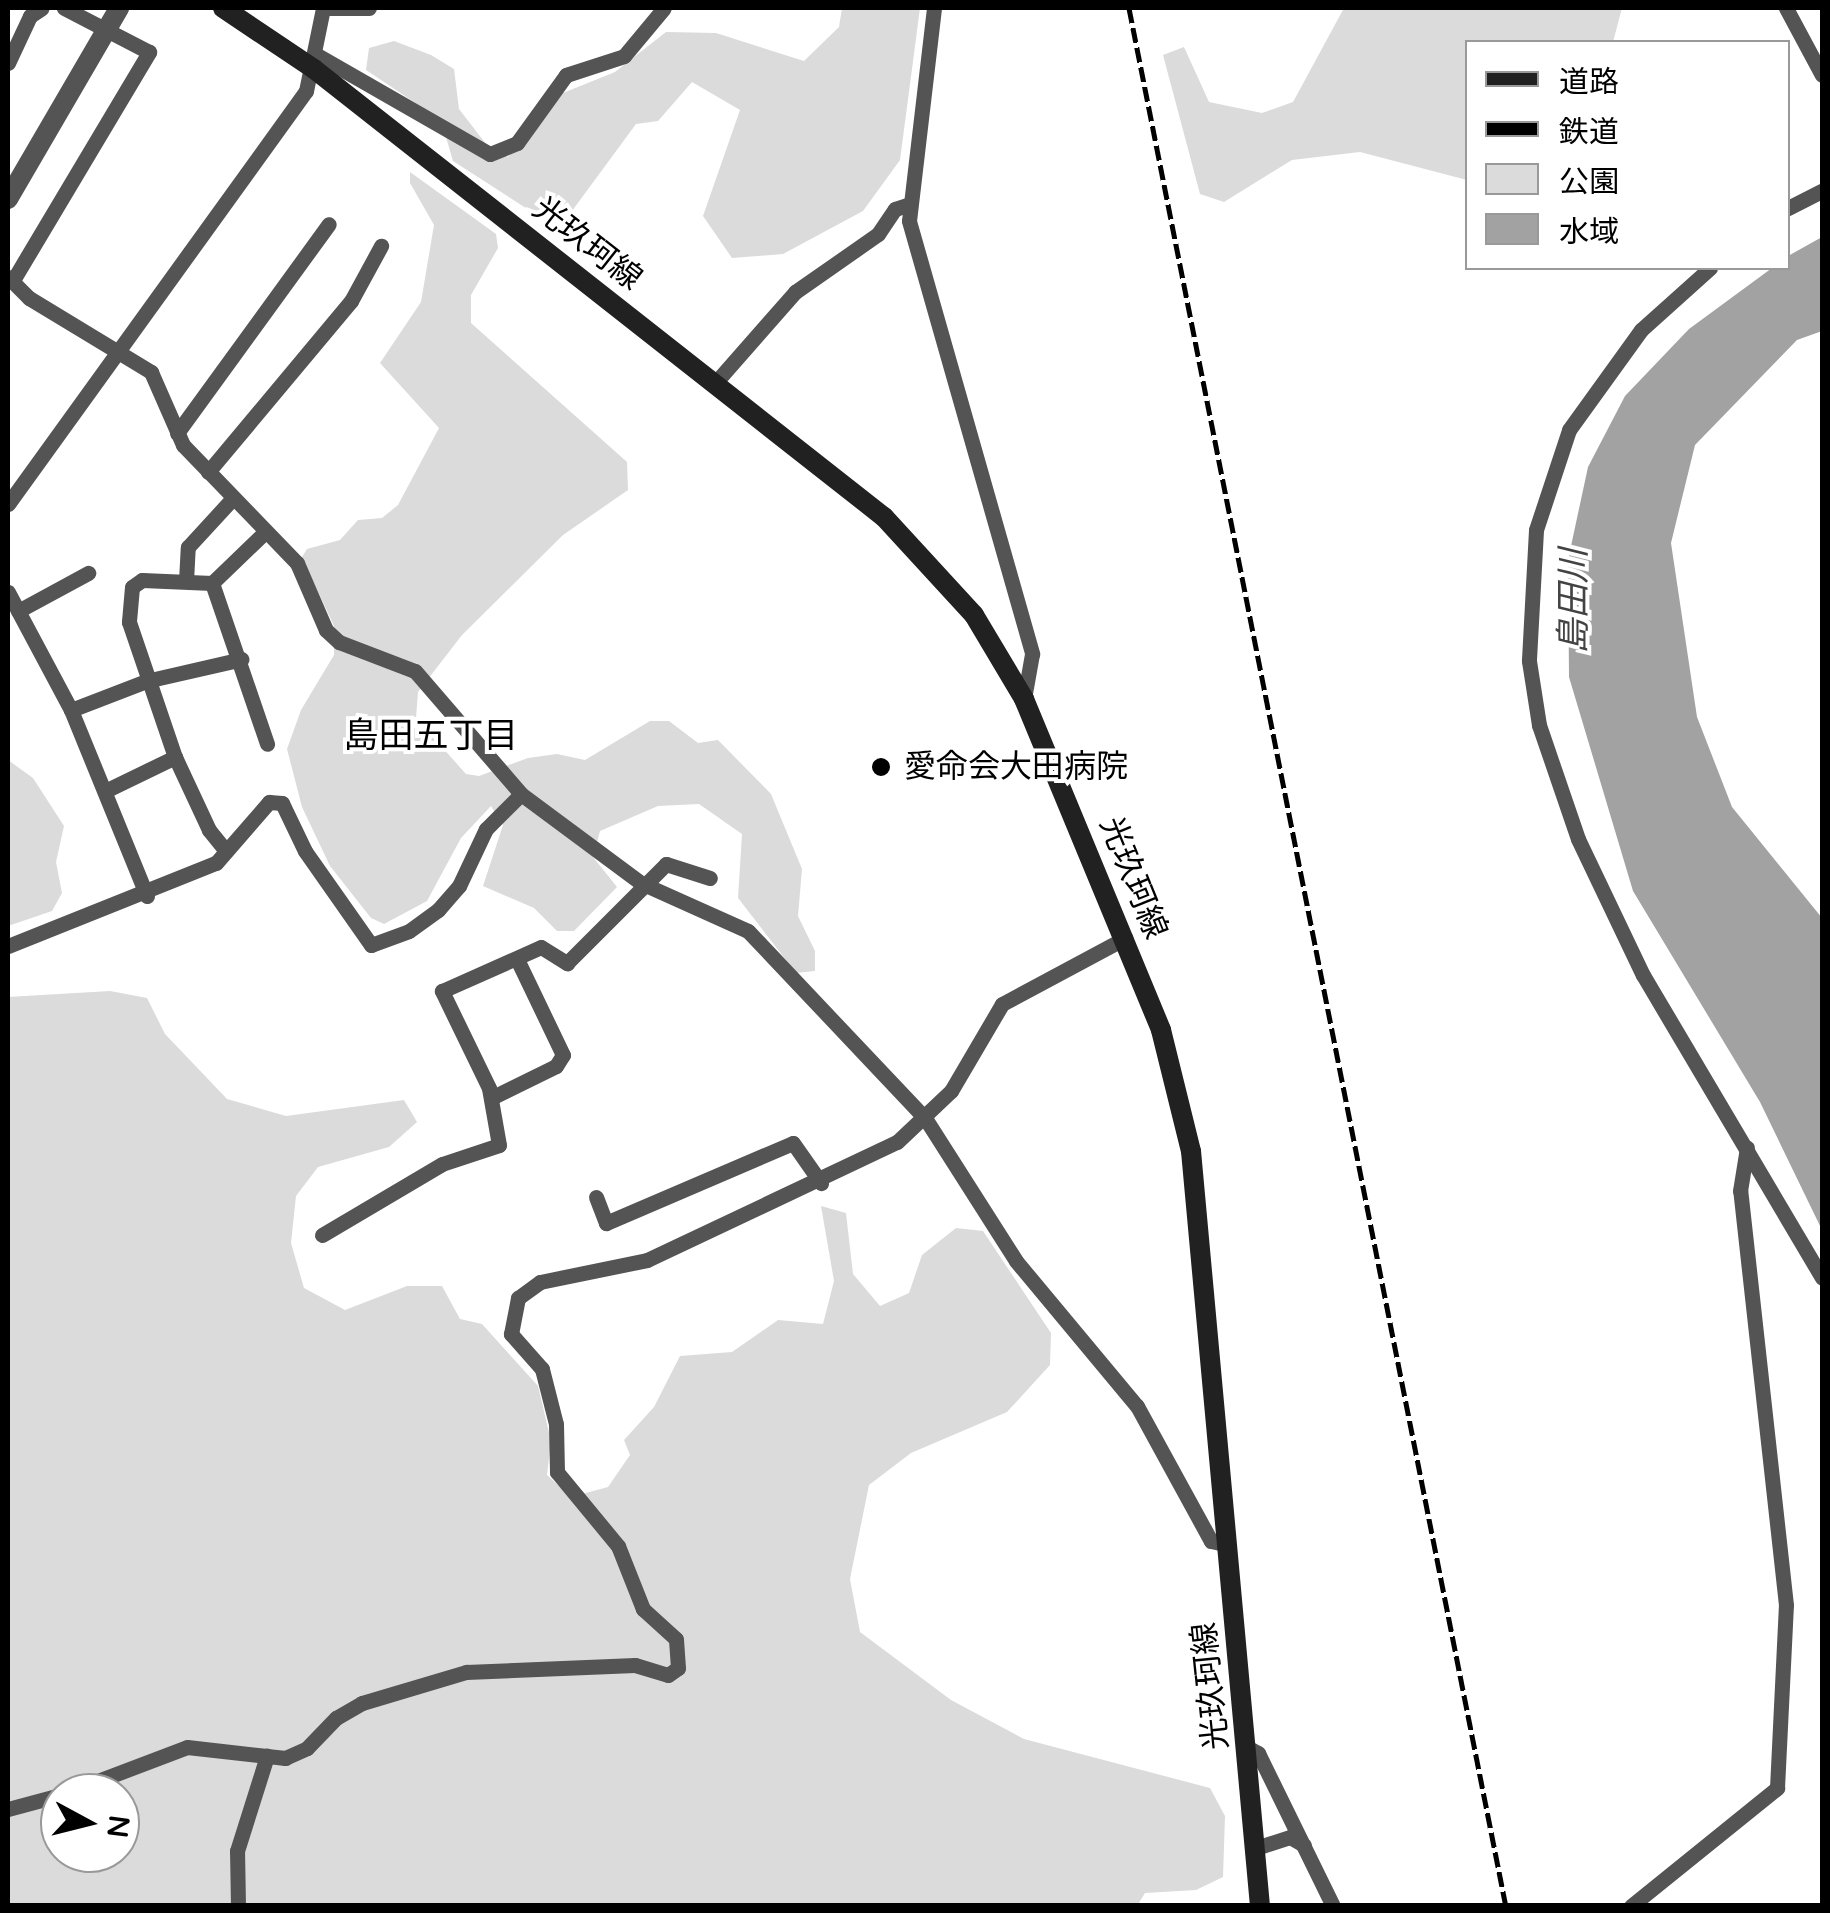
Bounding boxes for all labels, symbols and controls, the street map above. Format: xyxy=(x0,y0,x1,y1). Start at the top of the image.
legend xyxy=(1465,40,1790,270)
text: 道路 xyxy=(1559,64,1619,101)
text: 鉄道 xyxy=(1559,114,1619,151)
text: 公園 xyxy=(1559,164,1619,201)
street label: 光玖珂線 xyxy=(525,189,649,299)
text: 水域 xyxy=(1559,214,1619,251)
water label: 島田川 xyxy=(1553,549,1595,653)
district label: 島田五丁目 xyxy=(344,715,518,757)
place label: 愛命会大田病院 xyxy=(904,748,1128,786)
marker: 愛命会大田病院 xyxy=(868,754,894,780)
street label: 光玖珂線 xyxy=(1091,811,1175,945)
street label: 光玖珂線 xyxy=(1185,1620,1237,1752)
north arrow xyxy=(40,1773,140,1873)
text: N xyxy=(100,1813,136,1840)

